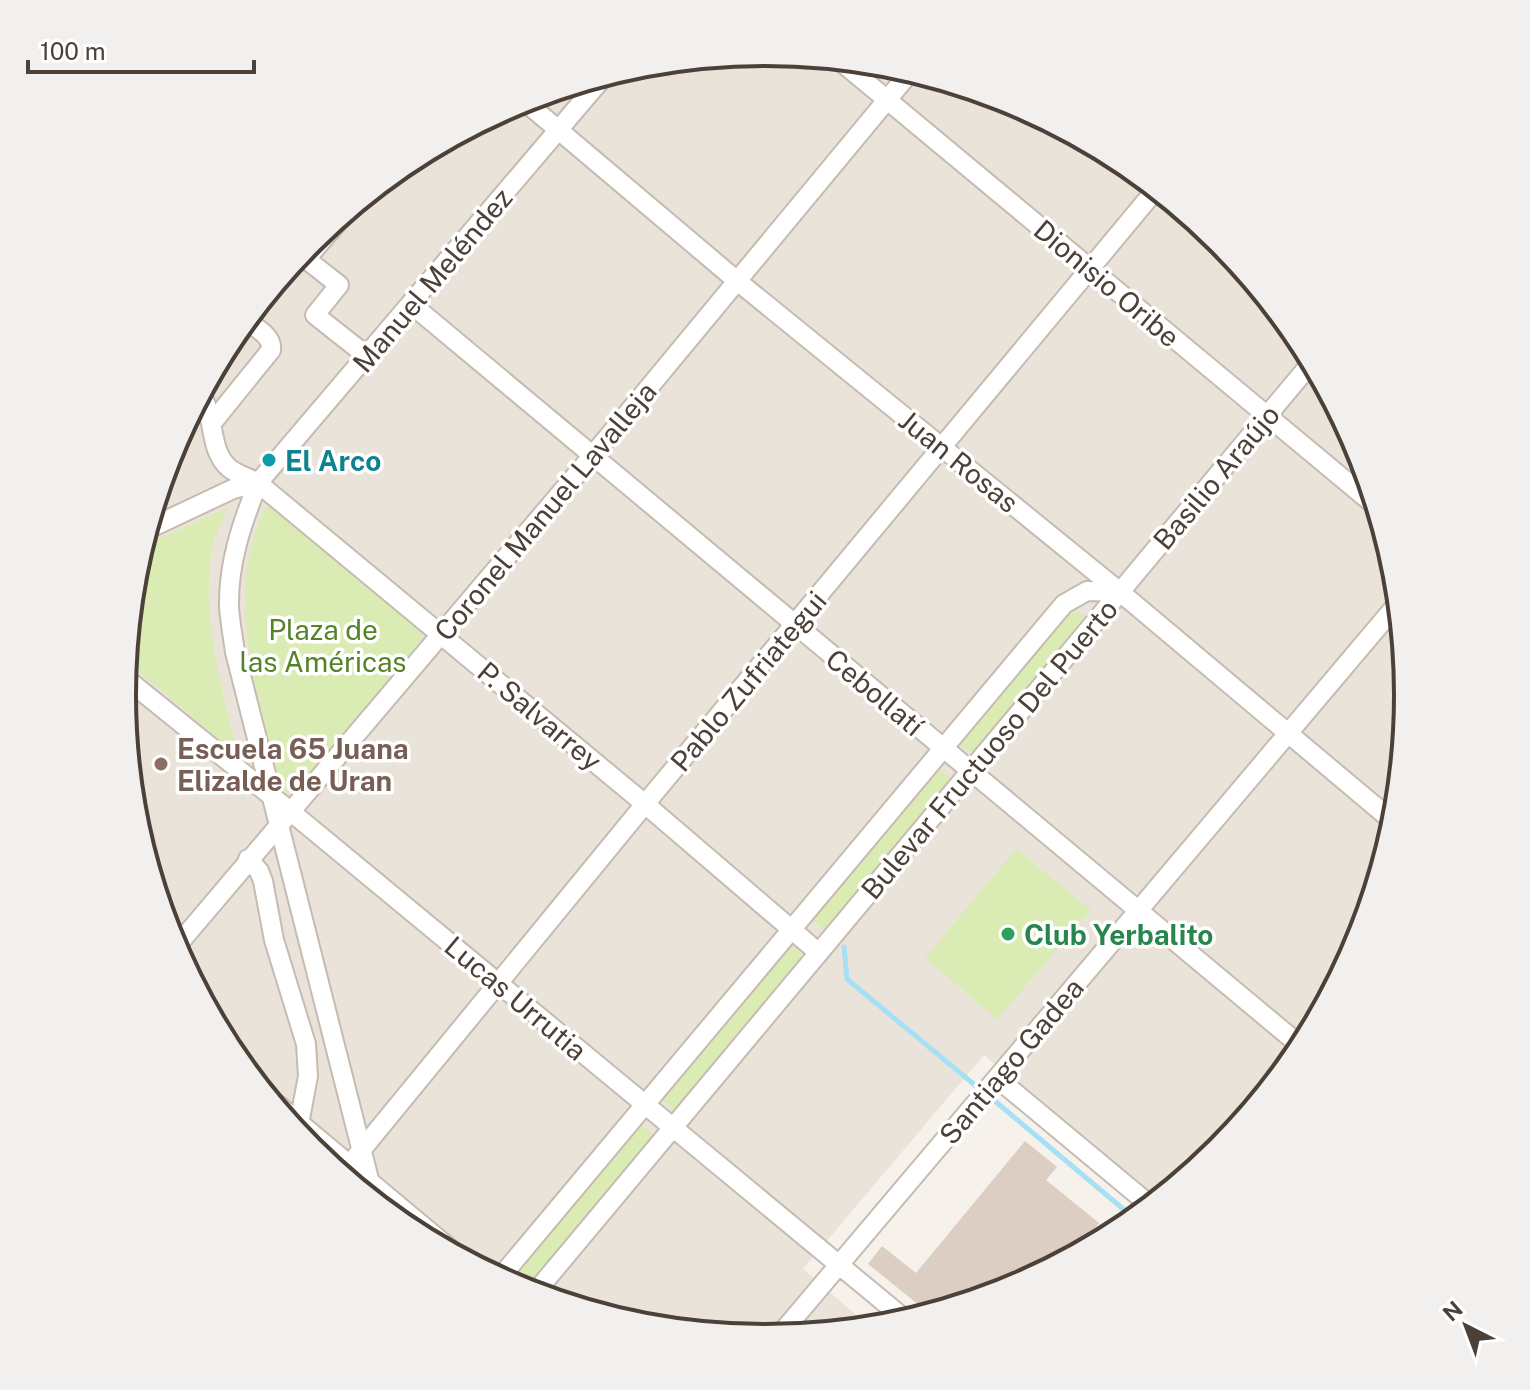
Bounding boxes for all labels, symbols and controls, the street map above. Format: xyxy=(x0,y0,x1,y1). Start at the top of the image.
scale bar xyxy=(28,24,254,74)
text: 100 m xyxy=(40,37,106,65)
street label: Manuel Meléndez xyxy=(346,181,518,379)
street label: Dionisio Oribe xyxy=(1028,213,1186,353)
street label: Coronel Manuel Lavalleja xyxy=(427,375,663,647)
street label: Basilio Araújo xyxy=(1146,398,1286,556)
street label: Juan Rosas xyxy=(893,403,1025,519)
place label: El Arco xyxy=(285,444,381,477)
marker: El Arco xyxy=(260,451,278,469)
street label: Pablo Zufriategui xyxy=(663,584,833,778)
street label: Bulevar Fructuoso Del Puerto xyxy=(854,593,1124,905)
park label: Plaza de las Américas xyxy=(240,613,406,678)
street label: Cebollatí xyxy=(820,642,931,743)
street label: P. Salvarrey xyxy=(471,655,609,777)
place label: Escuela 65 Juana Elizalde de Uran xyxy=(177,732,409,797)
marker: Escuela 65 Juana Elizalde de Uran xyxy=(152,755,170,773)
place label: Club Yerbalito xyxy=(1024,918,1213,951)
marker: Club Yerbalito xyxy=(999,925,1017,943)
street label: Lucas Urrutia xyxy=(438,929,594,1067)
street label: Santiago Gadea xyxy=(932,971,1090,1151)
north arrow xyxy=(1426,1286,1506,1366)
text: N xyxy=(1438,1296,1468,1327)

